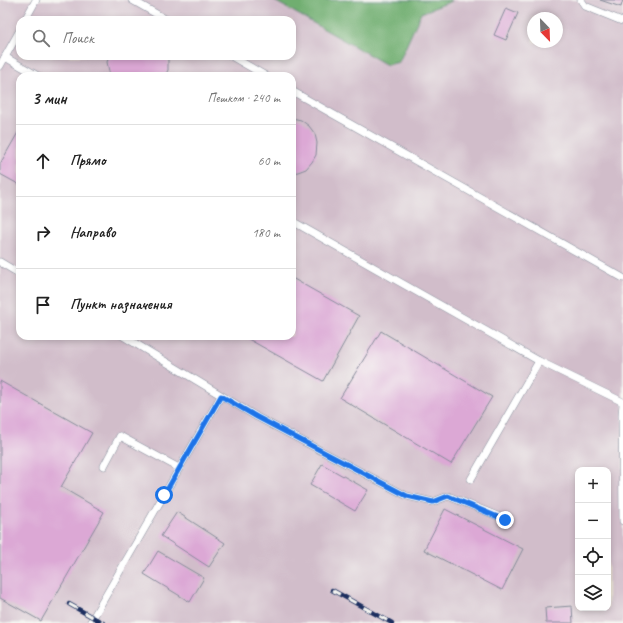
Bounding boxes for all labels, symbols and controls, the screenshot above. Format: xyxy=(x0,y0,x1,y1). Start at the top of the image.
north arrow xyxy=(527,12,563,48)
search box xyxy=(16,16,296,60)
icon: search xyxy=(30,27,52,49)
text: Поиск xyxy=(62,29,94,48)
text: 3 мин xyxy=(32,88,67,109)
text: Пешком · 240 m xyxy=(207,90,280,106)
icon: ahead xyxy=(32,150,54,172)
text: Прямо xyxy=(70,151,106,170)
text: 60 m xyxy=(258,153,280,169)
icon: right xyxy=(32,222,54,244)
text: Направо xyxy=(70,223,116,242)
text: 180 m xyxy=(252,225,280,241)
icon: arrive xyxy=(32,294,54,316)
text: Пункт назначения xyxy=(70,295,172,314)
map controls xyxy=(575,467,611,611)
button: + xyxy=(575,467,611,503)
route start xyxy=(155,486,173,504)
button: − xyxy=(575,503,611,539)
route end xyxy=(496,511,514,529)
button: locate xyxy=(575,539,611,575)
button: layers xyxy=(575,575,611,611)

